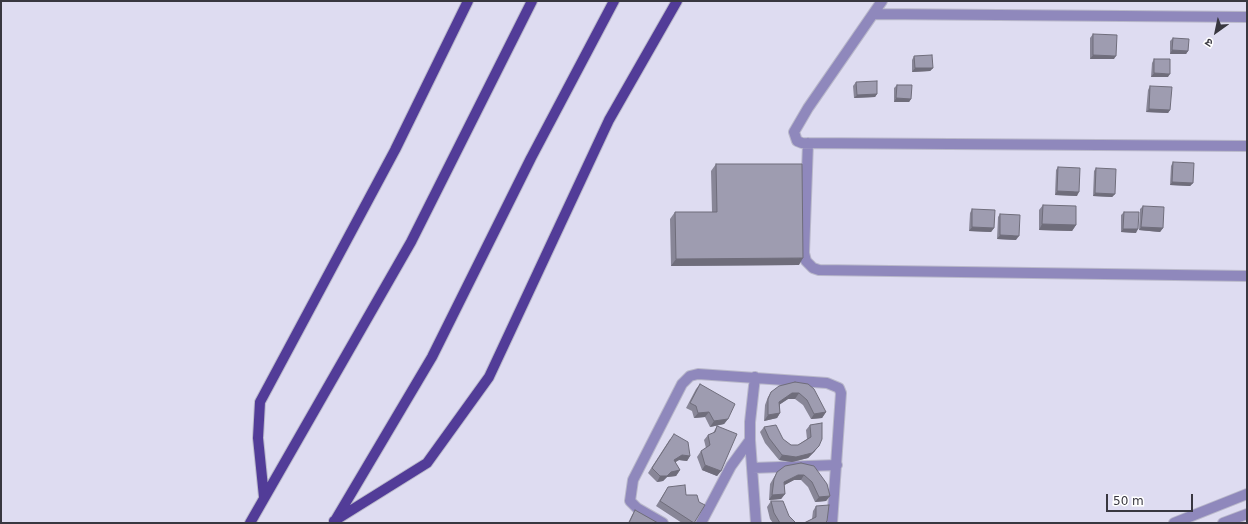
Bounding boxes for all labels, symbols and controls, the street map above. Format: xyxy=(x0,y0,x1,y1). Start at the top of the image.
north arrow xyxy=(1196,12,1236,52)
text: उ xyxy=(1203,35,1215,50)
scale bar xyxy=(1108,486,1195,512)
text: 50 m xyxy=(1113,494,1144,508)

